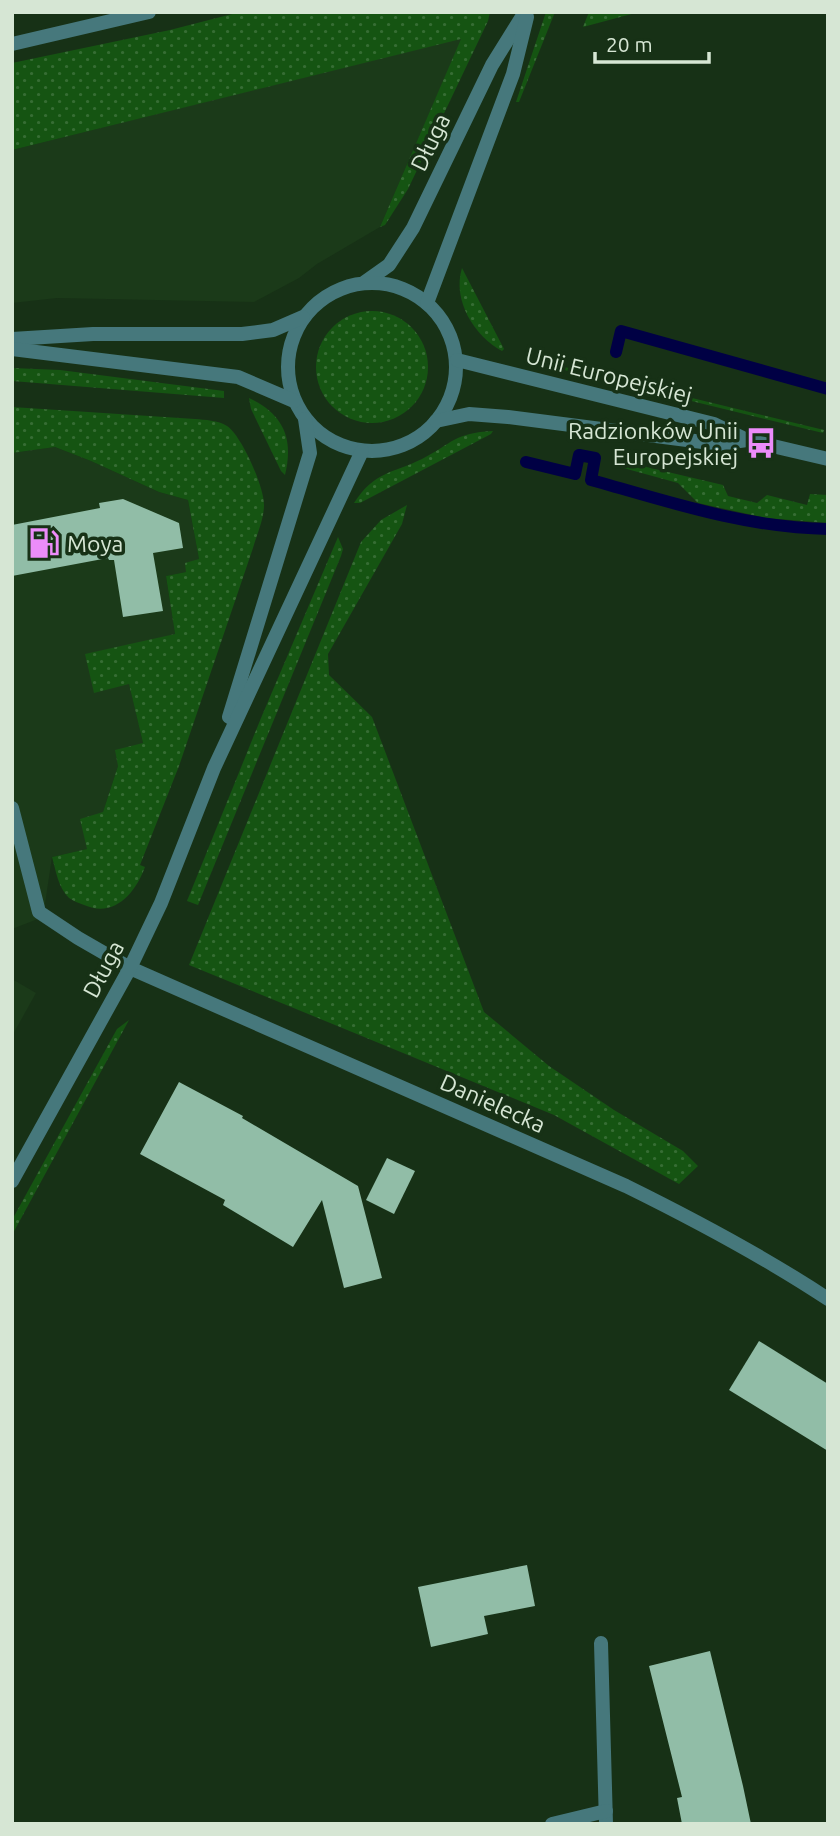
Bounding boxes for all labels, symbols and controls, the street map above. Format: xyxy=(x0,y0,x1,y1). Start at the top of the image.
scale bar xyxy=(595,21,709,65)
text: 20 m xyxy=(606,32,653,56)
street label: Długa xyxy=(405,109,455,175)
street label: Unii Europejskiej xyxy=(523,342,695,408)
place label: Radzionków Unii Europejskiej xyxy=(568,418,738,469)
bus stop icon: Radzionków Unii Europejskiej xyxy=(744,426,778,460)
fuel station icon: Moya xyxy=(27,526,61,560)
place label: Moya xyxy=(67,531,123,556)
street label: Długa xyxy=(78,936,128,1002)
street label: Danielecka xyxy=(437,1069,549,1137)

